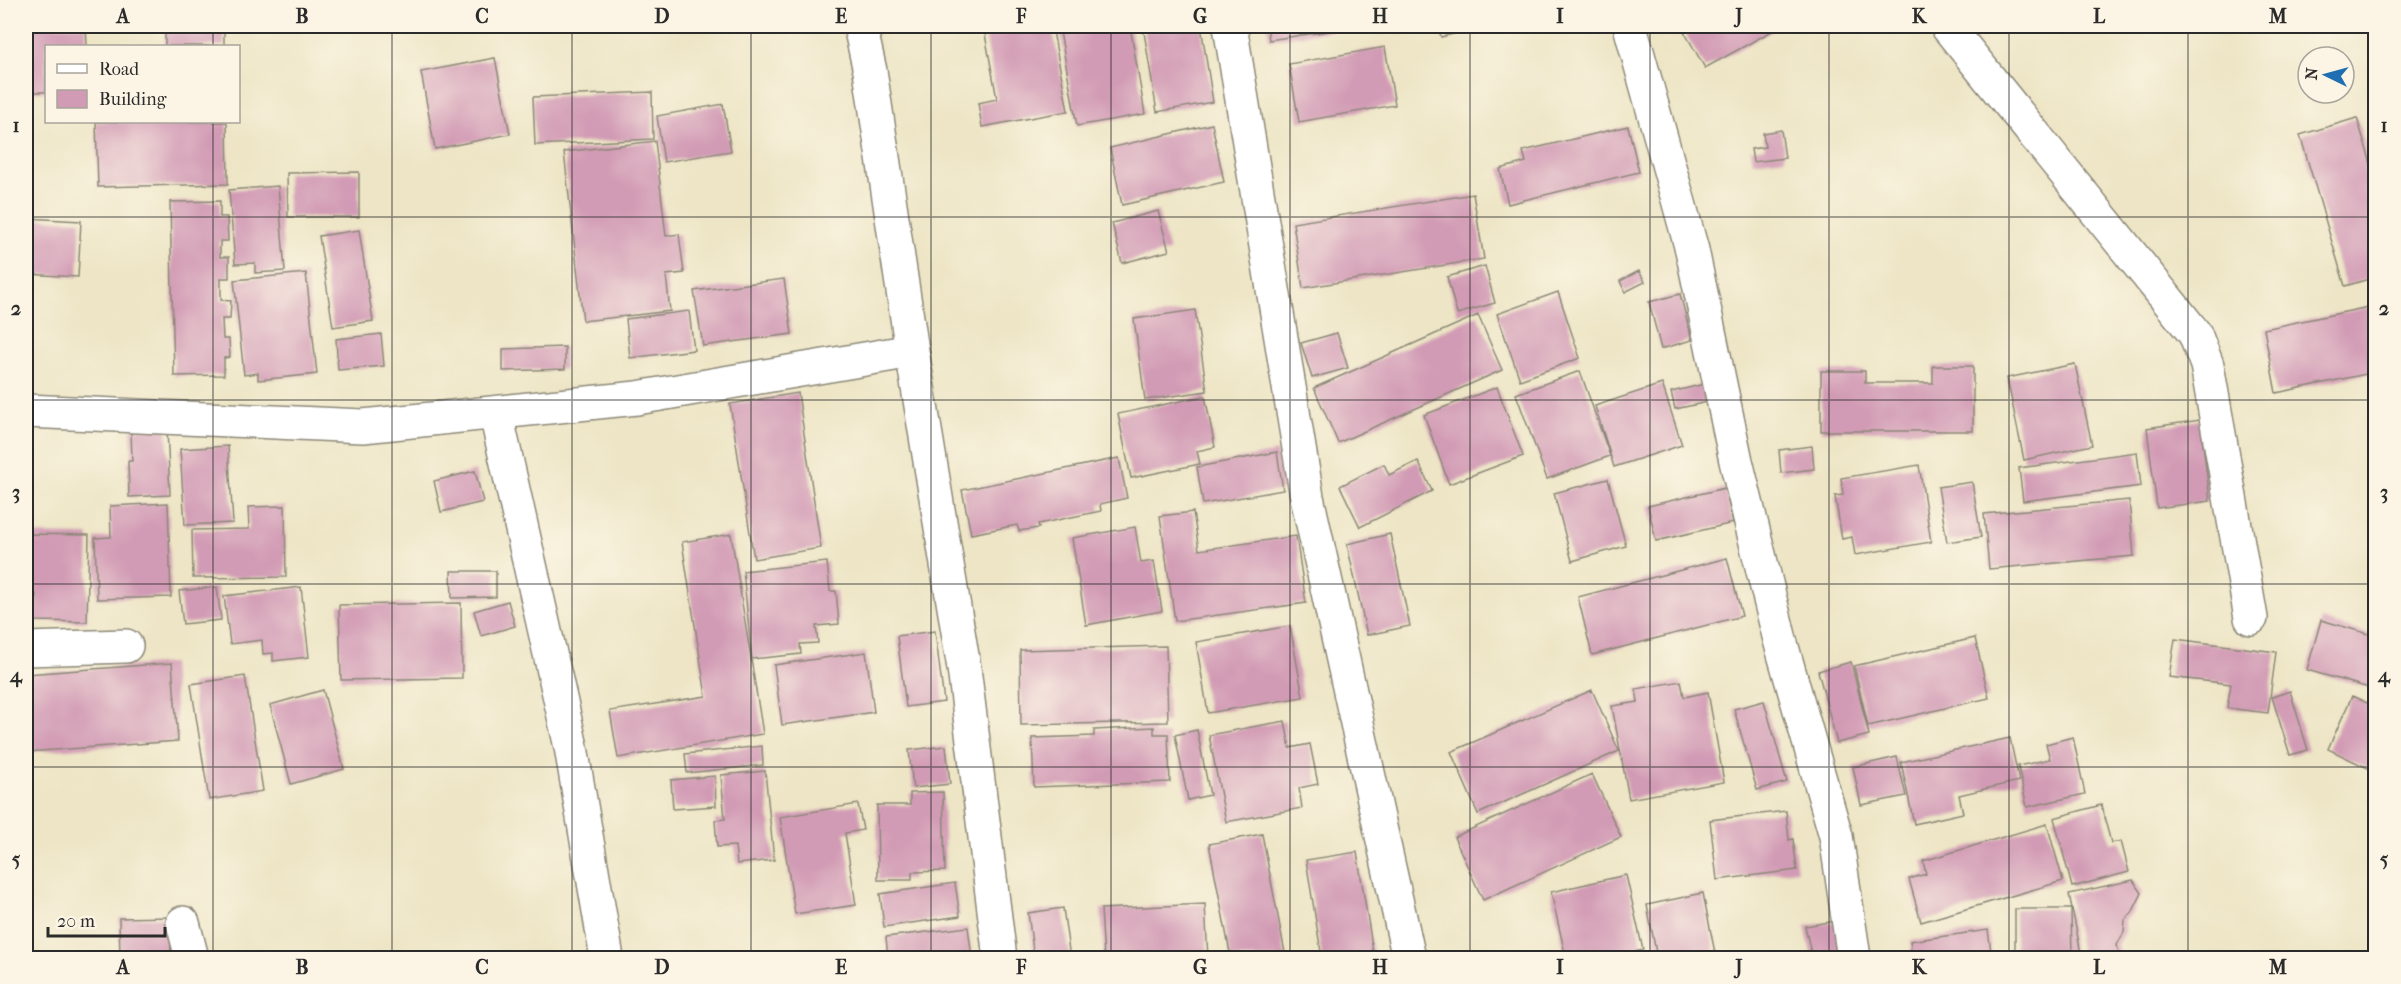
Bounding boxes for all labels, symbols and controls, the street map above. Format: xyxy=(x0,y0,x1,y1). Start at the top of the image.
text: A xyxy=(115,5,131,28)
text: B xyxy=(295,5,309,28)
text: C xyxy=(475,5,489,28)
text: D xyxy=(654,5,670,28)
text: E xyxy=(835,5,847,28)
text: F xyxy=(1015,5,1027,28)
text: G xyxy=(1193,5,1207,28)
text: H xyxy=(1372,5,1388,28)
text: I xyxy=(1556,5,1564,28)
text: J xyxy=(1733,5,1743,28)
text: K xyxy=(1912,5,1928,28)
text: L xyxy=(2093,5,2106,28)
text: M xyxy=(2268,5,2288,28)
legend xyxy=(45,45,240,123)
north arrow xyxy=(2296,45,2356,105)
text: Road xyxy=(99,59,139,80)
text: N xyxy=(2302,66,2322,81)
text: Building xyxy=(99,89,167,110)
text: 1 xyxy=(12,114,20,137)
text: 1 xyxy=(2380,114,2388,137)
text: 2 xyxy=(11,297,21,320)
text: 2 xyxy=(2379,297,2389,320)
text: 3 xyxy=(12,481,20,504)
text: 3 xyxy=(2380,481,2388,504)
text: 4 xyxy=(9,664,23,688)
text: 4 xyxy=(2377,664,2391,688)
text: 5 xyxy=(12,848,21,871)
text: 5 xyxy=(2380,848,2389,871)
scale bar xyxy=(48,900,165,938)
text: 20 m xyxy=(57,911,95,932)
text: A xyxy=(115,956,131,979)
text: B xyxy=(295,956,309,979)
text: C xyxy=(475,956,489,979)
text: D xyxy=(654,956,670,979)
text: E xyxy=(835,956,847,979)
text: F xyxy=(1015,956,1027,979)
text: G xyxy=(1193,956,1207,979)
text: H xyxy=(1372,956,1388,979)
text: I xyxy=(1556,956,1564,979)
text: J xyxy=(1733,956,1743,979)
text: K xyxy=(1912,956,1928,979)
text: L xyxy=(2093,956,2106,979)
text: M xyxy=(2268,956,2288,979)

